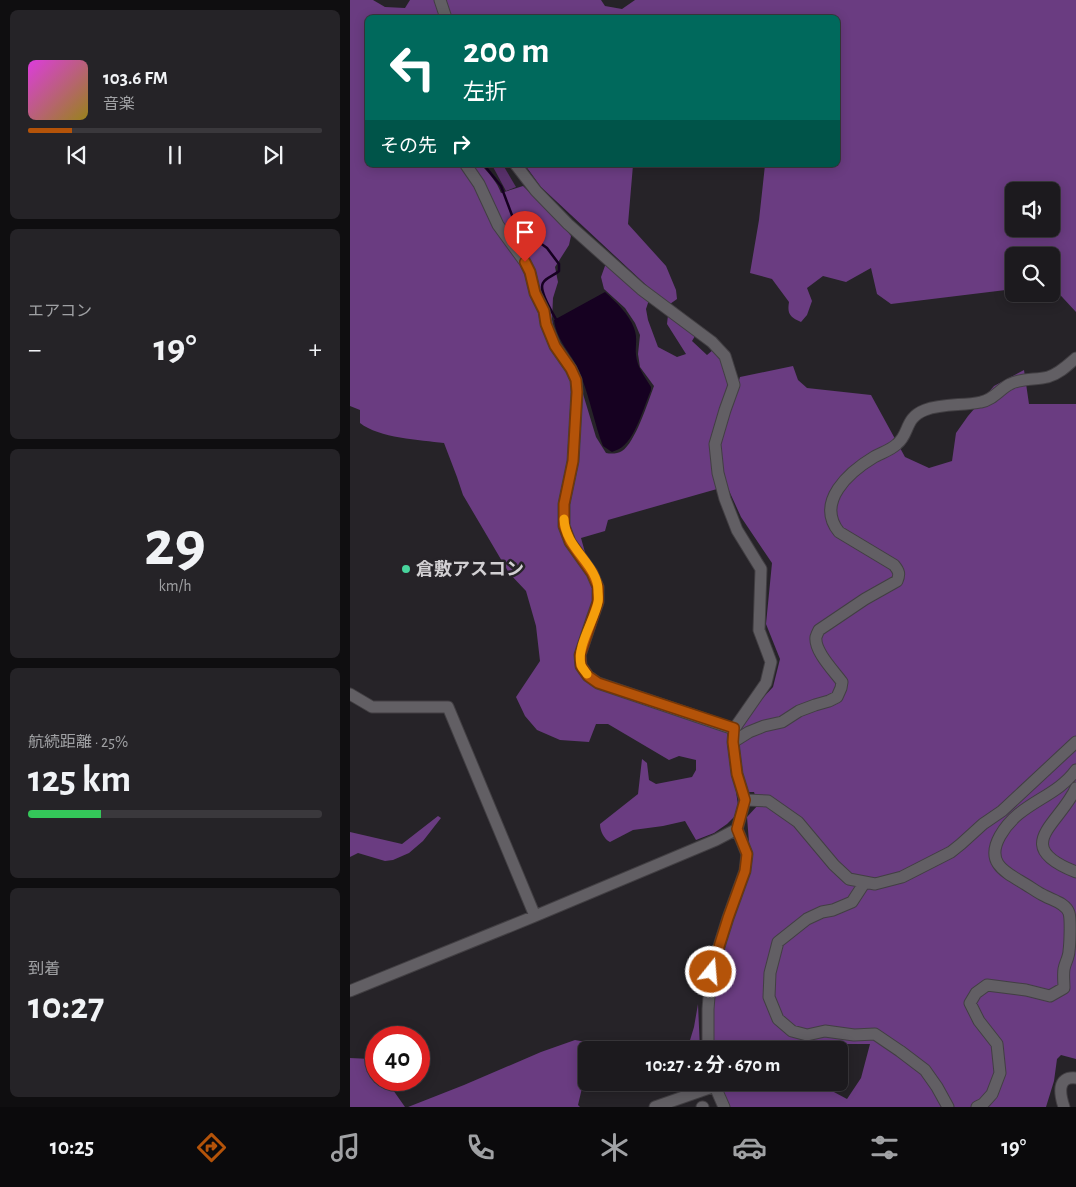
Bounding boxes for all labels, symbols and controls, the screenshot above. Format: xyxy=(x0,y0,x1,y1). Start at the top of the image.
text: 200 m xyxy=(463,34,550,69)
icon: left xyxy=(380,35,445,100)
text: 103.6 FM xyxy=(103,69,168,88)
text: 左折 xyxy=(463,81,507,103)
text: 音楽 xyxy=(103,96,135,112)
icon: right xyxy=(447,130,475,158)
text: その先 xyxy=(380,137,437,156)
icon: previous xyxy=(63,141,91,169)
icon: pause xyxy=(161,141,189,169)
icon: next xyxy=(259,141,287,169)
map controls xyxy=(1005,182,1060,302)
button: sound xyxy=(1005,182,1060,237)
pin xyxy=(504,211,546,262)
icon: arrive xyxy=(511,218,539,246)
button: search xyxy=(1005,247,1060,302)
text: エアコン xyxy=(28,303,92,319)
text: 19° xyxy=(153,330,197,368)
text: − xyxy=(28,336,41,364)
text: + xyxy=(309,336,322,364)
text: 29 xyxy=(144,512,206,577)
place label: 倉敷アスコン xyxy=(416,559,524,579)
marker: 倉敷アスコン xyxy=(400,563,412,575)
text: km/h xyxy=(158,578,192,594)
text: 航続距離 · 25% xyxy=(28,734,128,750)
text: 125 km xyxy=(28,761,131,799)
position arrow xyxy=(684,945,736,997)
text: 到着 xyxy=(28,961,60,977)
text: 10:27 xyxy=(28,988,105,1026)
speed limit sign: 40 xyxy=(365,1026,430,1091)
text: 10:27 · 2 分 · 670 m xyxy=(646,1056,780,1075)
icon: directions xyxy=(194,1130,229,1165)
icon: music xyxy=(328,1130,363,1165)
icon: phone xyxy=(463,1130,498,1165)
icon: climate xyxy=(597,1130,632,1165)
icon: car xyxy=(732,1130,767,1165)
icon: filters xyxy=(867,1130,902,1165)
text: 10:25 xyxy=(50,1136,94,1158)
text: 19° xyxy=(1001,1136,1026,1158)

